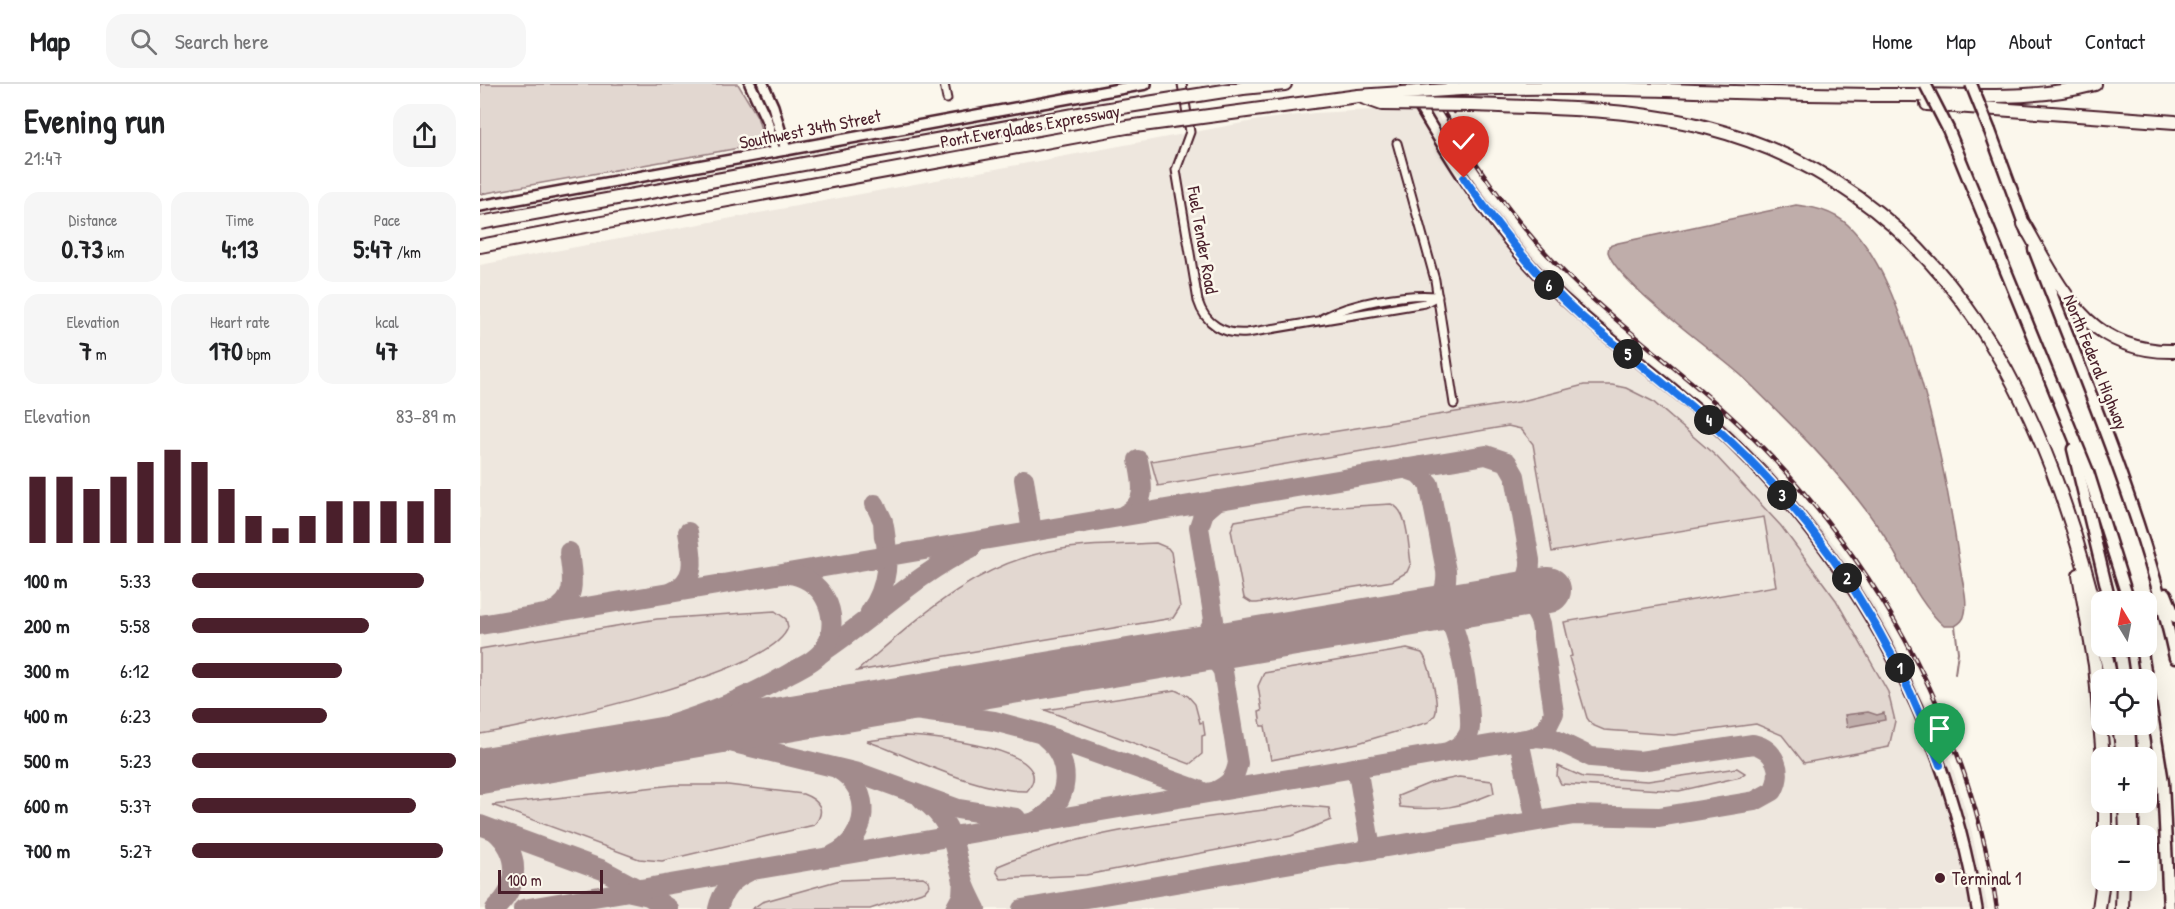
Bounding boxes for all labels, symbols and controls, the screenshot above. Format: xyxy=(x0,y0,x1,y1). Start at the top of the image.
search box xyxy=(106,14,526,68)
text: Map xyxy=(30,22,70,60)
icon: search xyxy=(127,25,160,58)
text: Search here xyxy=(175,26,269,56)
text: Home xyxy=(1872,27,1913,56)
text: Map xyxy=(1946,27,1976,56)
text: About xyxy=(2009,27,2052,56)
text: Contact xyxy=(2085,27,2145,56)
street label: Port Everglades Expressway xyxy=(938,98,1122,154)
text: Evening run xyxy=(24,99,165,143)
street label: Southwest 34th Street xyxy=(737,103,884,155)
button: share xyxy=(393,104,456,167)
pin xyxy=(1438,116,1489,178)
icon: check xyxy=(1447,125,1480,158)
text: 21:47 xyxy=(24,144,63,171)
street label: Fuel Tender Road xyxy=(1181,183,1225,296)
text: Distance xyxy=(69,209,117,231)
text: Time xyxy=(226,209,254,231)
text: Pace xyxy=(374,209,400,231)
text: 0.73 xyxy=(62,231,103,266)
text: 4:13 xyxy=(222,231,258,266)
text: 5:47 xyxy=(353,231,393,266)
text: km xyxy=(103,241,124,263)
text: /km xyxy=(393,241,421,263)
pin: 6 xyxy=(1534,270,1564,300)
text: 6 xyxy=(1546,274,1552,296)
street label: North Federal Highway xyxy=(2057,291,2135,434)
text: Elevation xyxy=(66,311,120,333)
text: Heart rate xyxy=(210,311,270,333)
text: kcal xyxy=(375,311,399,333)
text: 7 xyxy=(79,333,92,368)
text: 170 xyxy=(209,333,243,368)
text: 47 xyxy=(376,333,398,368)
pin: 5 xyxy=(1613,339,1643,369)
text: m xyxy=(92,343,107,365)
text: bpm xyxy=(243,343,271,365)
text: 5 xyxy=(1625,343,1631,365)
text: Elevation xyxy=(24,402,90,429)
text: 83–89 m xyxy=(396,402,456,429)
pin: 4 xyxy=(1694,405,1724,435)
text: 4 xyxy=(1706,409,1712,431)
pin: 3 xyxy=(1767,480,1797,510)
text: 3 xyxy=(1778,484,1786,506)
pin: 2 xyxy=(1832,563,1862,593)
text: 100 m xyxy=(24,567,67,594)
text: 5:33 xyxy=(120,567,151,594)
text: 2 xyxy=(1843,567,1851,589)
north arrow xyxy=(2091,591,2157,657)
map controls xyxy=(2091,591,2157,891)
text: 200 m xyxy=(24,612,69,639)
text: 5:58 xyxy=(120,612,150,639)
pin: 1 xyxy=(1885,653,1915,683)
text: 300 m xyxy=(24,657,69,684)
text: 6:12 xyxy=(120,657,149,684)
text: 1 xyxy=(1897,657,1903,679)
button: locate xyxy=(2091,669,2157,735)
text: 400 m xyxy=(24,702,68,729)
text: 6:23 xyxy=(120,702,151,729)
pin xyxy=(1914,703,1965,765)
icon: arrive xyxy=(1923,712,1956,745)
text: 500 m xyxy=(24,747,69,774)
text: 5:23 xyxy=(120,747,151,774)
button: + xyxy=(2091,747,2157,813)
text: 600 m xyxy=(24,792,68,819)
text: 5:37 xyxy=(120,792,152,819)
button: − xyxy=(2091,825,2157,891)
text: 700 m xyxy=(24,837,70,864)
text: 5:27 xyxy=(120,837,152,864)
place label: Terminal 1 xyxy=(1952,866,2021,891)
scale bar xyxy=(498,867,603,894)
text: 100 m xyxy=(507,869,542,891)
marker: Terminal 1 xyxy=(1933,871,1947,885)

